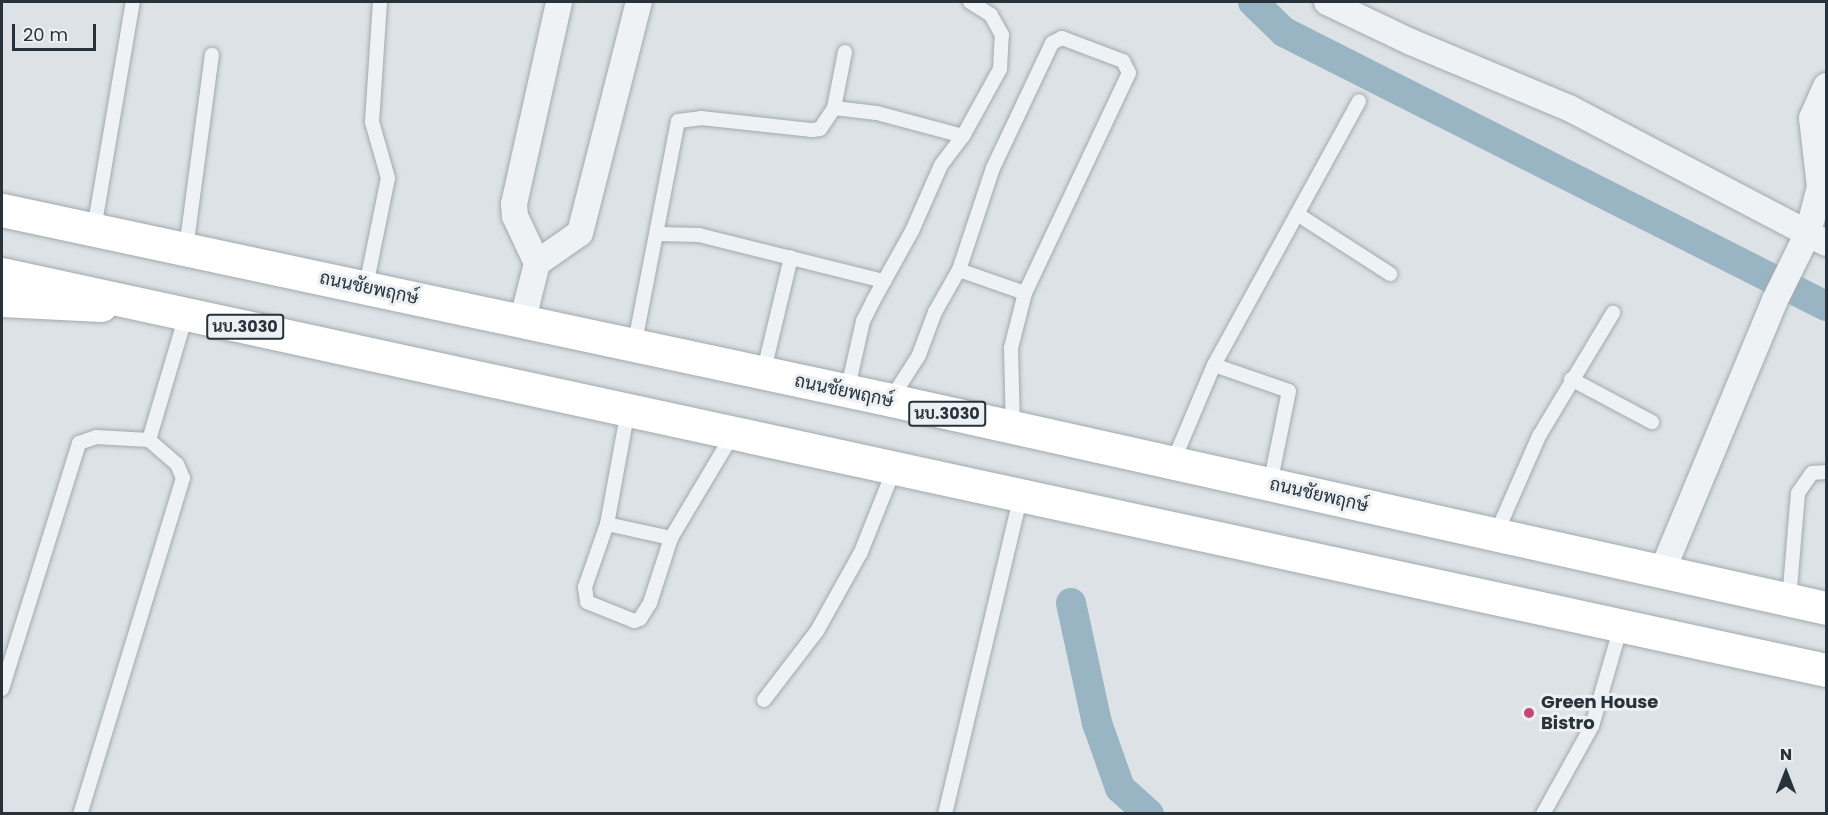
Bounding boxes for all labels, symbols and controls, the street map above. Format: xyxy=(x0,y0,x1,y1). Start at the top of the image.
scale bar xyxy=(15,12,99,50)
text: 20 m xyxy=(23,22,68,47)
street label: ถนนชัยพฤกษ์ xyxy=(318,267,420,309)
road number: นบ.3030 xyxy=(206,314,284,340)
street label: ถนนชัยพฤกษ์ xyxy=(793,370,895,412)
road number: นบ.3030 xyxy=(908,401,986,427)
street label: ถนนชัยพฤกษ์ xyxy=(1268,473,1370,517)
place label: Green House Bistro xyxy=(1541,692,1658,734)
marker: Green House Bistro xyxy=(1522,706,1536,720)
north arrow xyxy=(1756,743,1816,803)
text: N xyxy=(1780,743,1792,766)

